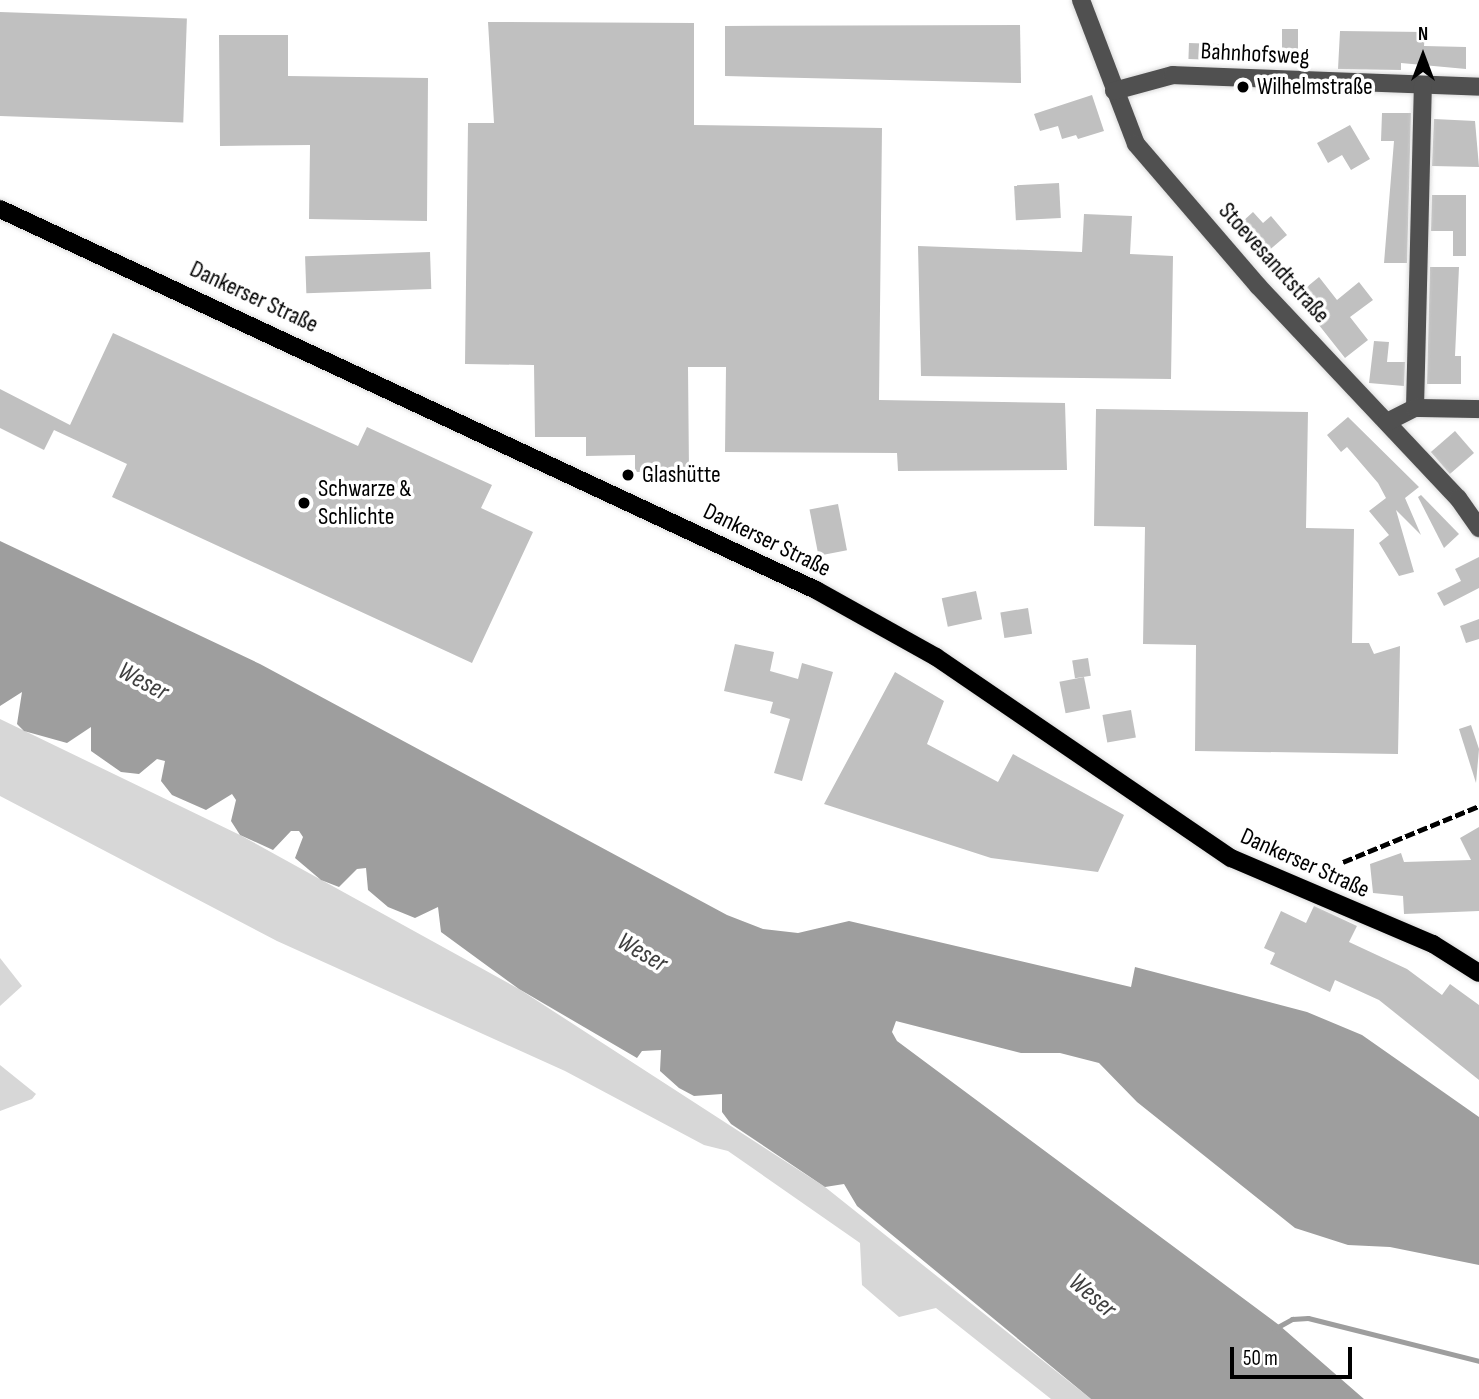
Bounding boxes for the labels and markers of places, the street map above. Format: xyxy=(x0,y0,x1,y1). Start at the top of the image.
place label: Wilhelmstraße xyxy=(1257,73,1373,101)
marker: Wilhelmstraße xyxy=(1235,79,1251,95)
place label: Glashütte xyxy=(642,461,721,489)
marker: Glashütte xyxy=(620,467,636,483)
place label: Schwarze & Schlichte xyxy=(318,475,411,531)
marker: Schwarze & Schlichte xyxy=(296,495,312,511)

